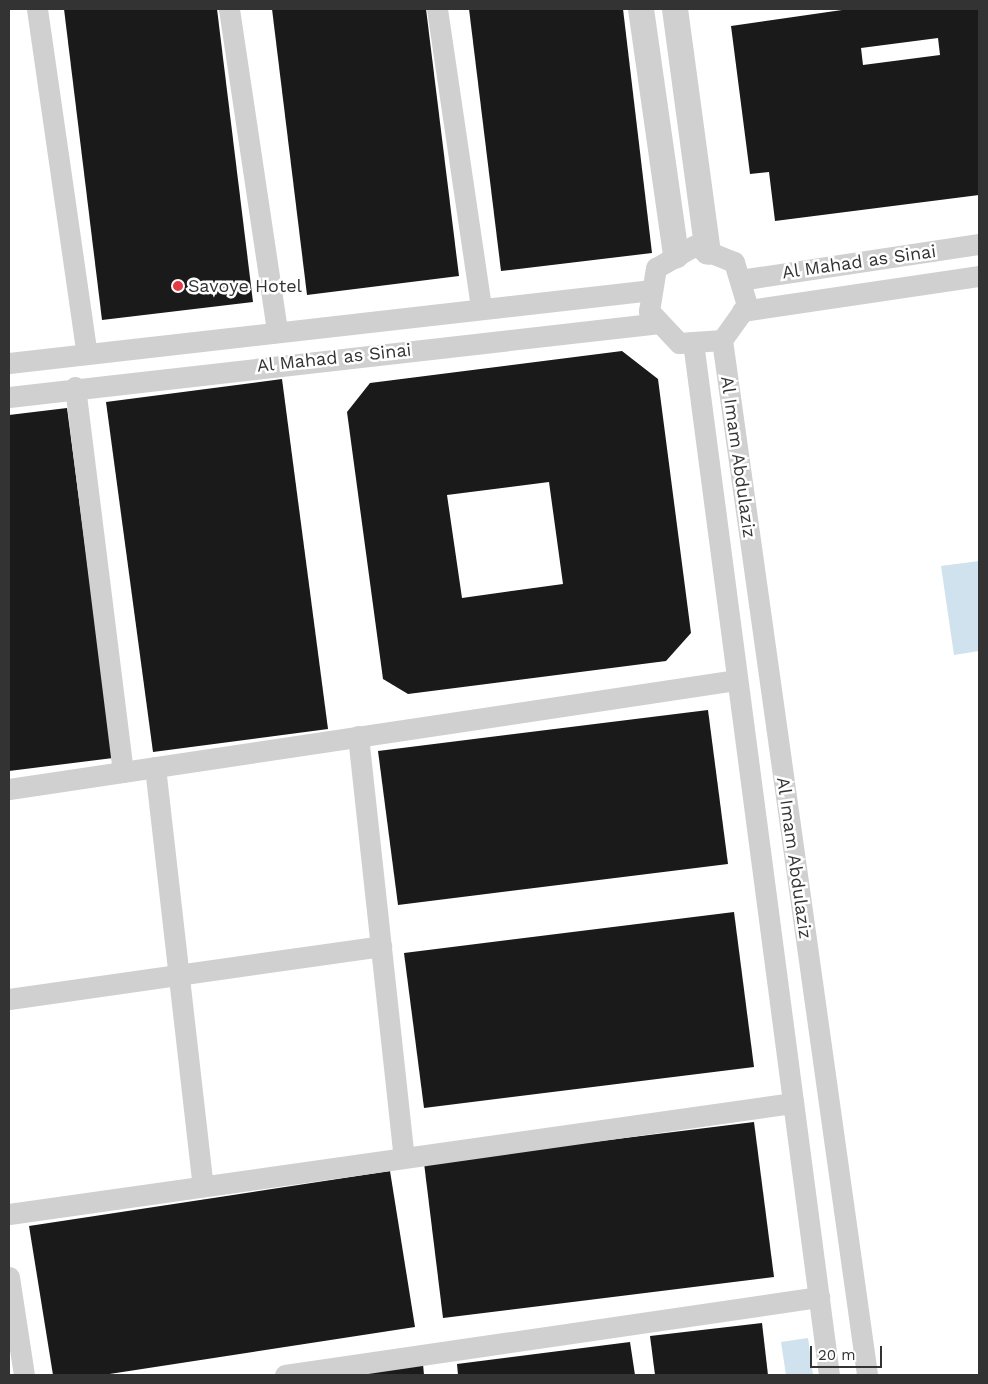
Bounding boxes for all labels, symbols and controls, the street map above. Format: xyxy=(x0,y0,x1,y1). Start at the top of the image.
street label: Al Mahad as Sinai xyxy=(780,240,938,284)
place label: Savoye Hotel xyxy=(188,275,302,297)
marker: Savoye Hotel xyxy=(172,280,184,292)
street label: Al Mahad as Sinai xyxy=(255,339,413,377)
street label: Al Imam Abdulaziz xyxy=(716,374,760,540)
street label: Al Imam Abdulaziz xyxy=(772,775,816,941)
scale bar xyxy=(813,1336,886,1368)
text: 20 m xyxy=(818,1346,856,1364)

